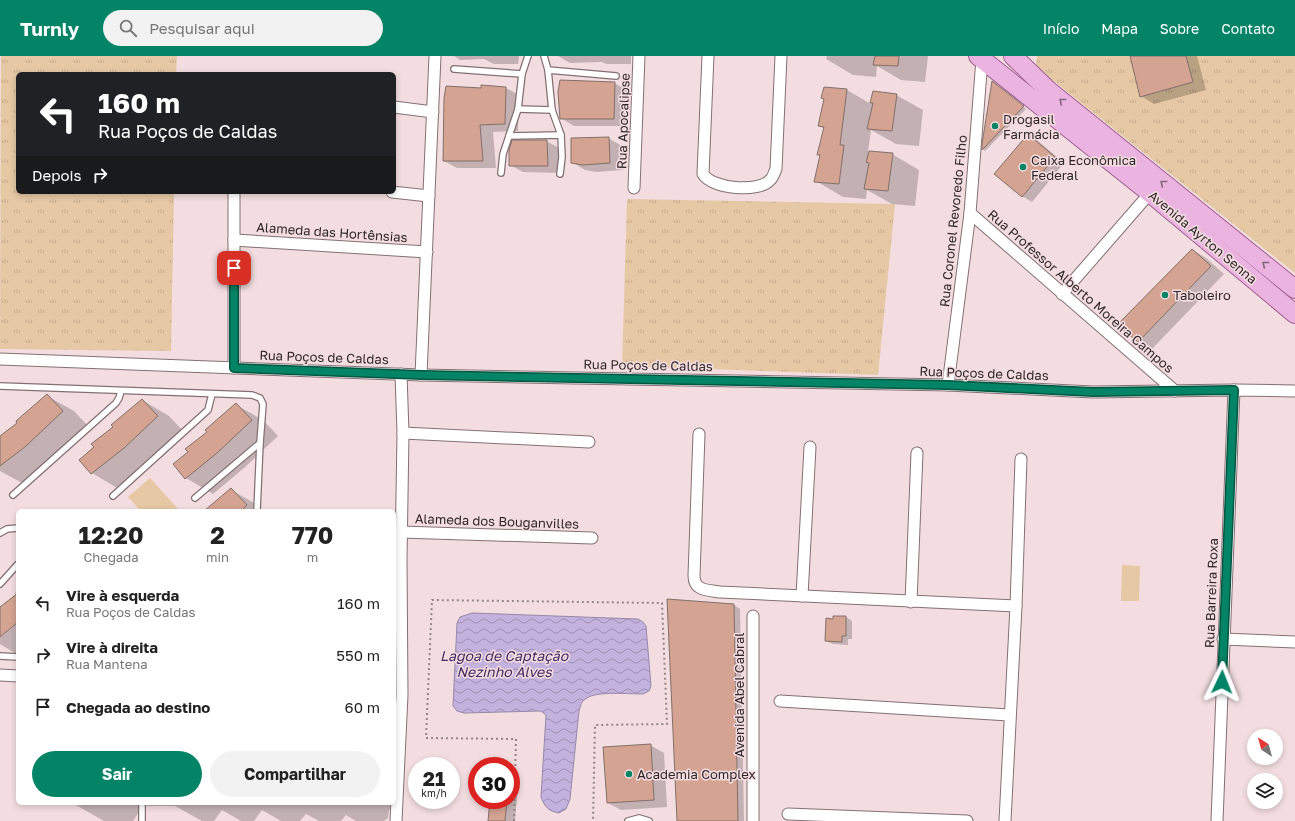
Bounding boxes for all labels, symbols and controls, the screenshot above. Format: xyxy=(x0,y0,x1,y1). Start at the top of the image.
search box xyxy=(103,10,383,46)
text: Turnly xyxy=(20,17,79,40)
icon: search xyxy=(117,17,139,39)
text: Pesquisar aqui xyxy=(149,19,255,37)
text: Início xyxy=(1043,20,1079,37)
text: Mapa xyxy=(1101,20,1138,37)
text: Sobre xyxy=(1160,20,1199,37)
text: Contato xyxy=(1221,20,1275,37)
street label: Rua Apocalipse xyxy=(613,73,633,169)
text: 160 m xyxy=(98,86,180,119)
icon: left xyxy=(32,88,84,140)
one-way arrow xyxy=(1059,99,1066,106)
place label: Drogasil Farmácia xyxy=(1003,111,1060,142)
text: Rua Poços de Caldas xyxy=(98,120,277,142)
marker: Drogasil Farmácia xyxy=(990,121,1000,131)
street label: Rua Coronel Revoredo Filho xyxy=(936,134,970,308)
place label: Caixa Econômica Federal xyxy=(1031,152,1136,183)
marker: Caixa Econômica Federal xyxy=(1018,162,1028,172)
icon: right xyxy=(89,164,111,186)
text: Depois xyxy=(32,166,81,184)
one-way arrow xyxy=(1161,180,1168,187)
street label: Avenida Ayrton Senna xyxy=(1146,187,1260,287)
street label: Rua Professor Alberto Moreira Campos xyxy=(985,206,1177,376)
street label: Alameda das Hortênsias xyxy=(256,219,408,245)
pin xyxy=(217,251,251,285)
icon: arrive xyxy=(223,257,245,279)
one-way arrow xyxy=(1262,262,1269,269)
place label: Taboleiro xyxy=(1173,287,1231,303)
marker: Taboleiro xyxy=(1160,290,1170,300)
street label: Rua Poços de Caldas xyxy=(259,347,389,367)
street label: Rua Poços de Caldas xyxy=(583,356,713,374)
street label: Rua Poços de Caldas xyxy=(919,363,1049,383)
street label: Alameda dos Bouganvilles xyxy=(415,510,580,532)
text: 12:20 xyxy=(79,520,144,549)
text: 2 xyxy=(210,520,225,549)
text: 770 xyxy=(292,520,333,549)
street label: Rua Barreira Roxa xyxy=(1201,538,1221,648)
text: Chegada xyxy=(84,549,139,565)
text: min xyxy=(206,549,229,565)
text: m xyxy=(307,549,318,565)
text: Vire à esquerda xyxy=(66,586,179,604)
icon: left xyxy=(32,592,54,614)
text: 160 m xyxy=(337,594,380,612)
text: Rua Poços de Caldas xyxy=(66,604,195,620)
street label: Avenida Abel Cabral xyxy=(731,633,747,757)
text: Vire à direita xyxy=(66,638,158,656)
icon: right xyxy=(32,644,54,666)
text: 550 m xyxy=(336,646,380,664)
water label: Lagoa de Captação Nezinho Alves xyxy=(440,647,570,680)
text: Rua Mantena xyxy=(66,656,148,672)
position arrow xyxy=(1201,661,1243,703)
icon: arrive xyxy=(32,696,54,718)
text: Chegada ao destino xyxy=(66,698,210,716)
text: 60 m xyxy=(345,698,380,716)
north arrow xyxy=(1247,729,1283,765)
map controls xyxy=(1247,729,1283,809)
button: Sair xyxy=(32,751,202,797)
button: Compartilhar xyxy=(210,751,380,797)
speed limit sign: 30 xyxy=(468,757,520,809)
text: 21 xyxy=(423,766,445,790)
place label: Academia Complex xyxy=(637,766,756,782)
marker: Academia Complex xyxy=(624,769,634,779)
button: layers xyxy=(1247,773,1283,809)
text: km/h xyxy=(421,787,447,799)

